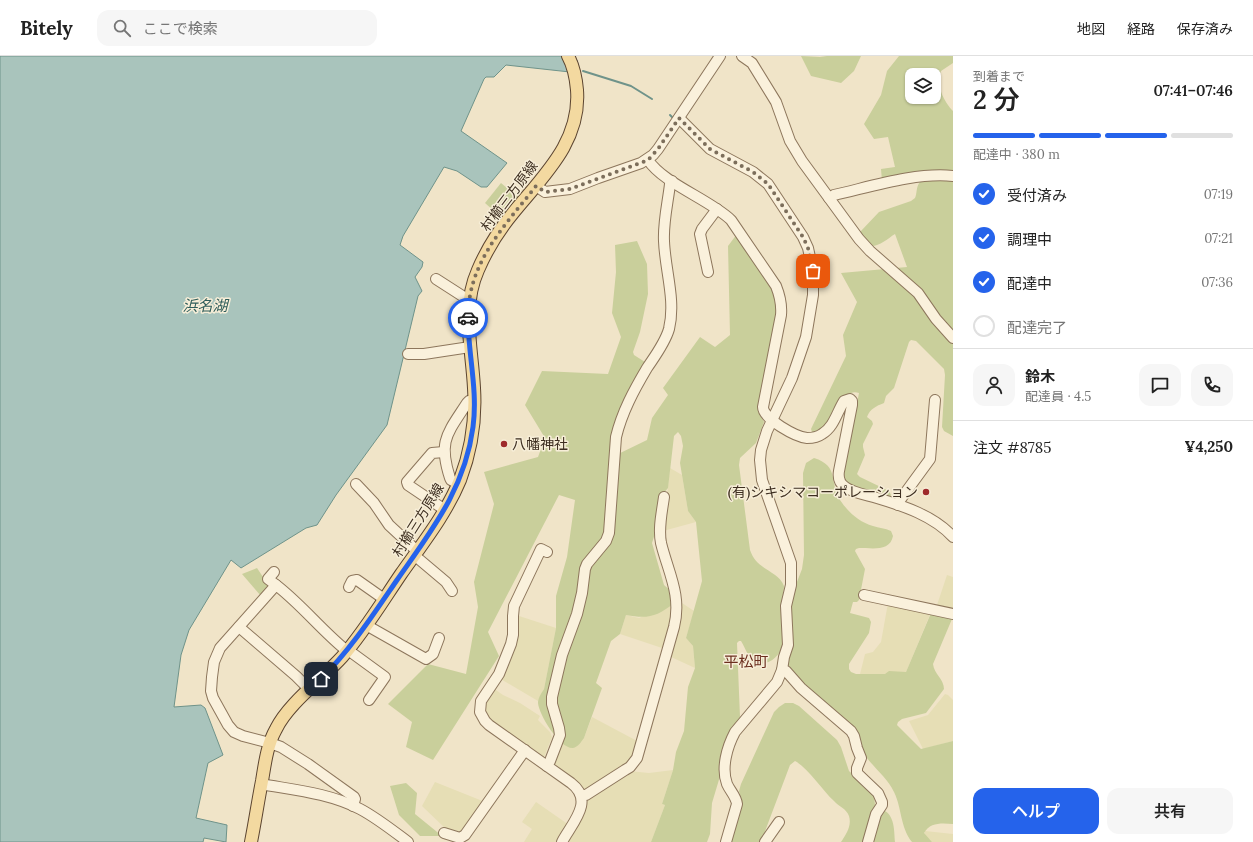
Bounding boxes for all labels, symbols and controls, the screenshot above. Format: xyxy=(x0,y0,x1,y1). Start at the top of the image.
search box xyxy=(97,10,377,46)
text: Bitely xyxy=(20,16,73,40)
icon: search xyxy=(111,17,133,39)
text: ここで検索 xyxy=(143,19,218,38)
text: 地図 xyxy=(1077,20,1105,38)
text: 経路 xyxy=(1127,20,1155,38)
text: 保存済み xyxy=(1177,20,1233,38)
map controls xyxy=(905,68,941,104)
button: layers xyxy=(905,68,941,104)
text: 到着まで xyxy=(973,68,1025,85)
text: 07:41–07:46 xyxy=(1153,81,1233,100)
text: 2 分 xyxy=(973,83,1020,116)
text: 配達中 · 380 m xyxy=(973,146,1060,163)
street label: 村櫛三方原線 xyxy=(477,157,541,235)
icon: check xyxy=(973,183,995,205)
text: 受付済み xyxy=(1007,186,1067,205)
text: 07:19 xyxy=(1204,186,1233,203)
icon: check xyxy=(973,227,995,249)
text: 調理中 xyxy=(1007,230,1052,249)
text: 07:21 xyxy=(1204,230,1233,247)
pin xyxy=(796,254,830,288)
icon: bag xyxy=(802,260,824,282)
icon: check xyxy=(973,271,995,293)
text: 配達中 xyxy=(1007,274,1052,293)
text: 07:36 xyxy=(1201,274,1233,291)
water label: 浜名湖 xyxy=(182,296,229,315)
courier xyxy=(448,298,488,338)
icon: car xyxy=(457,307,479,329)
text: 配達完了 xyxy=(1007,318,1067,337)
button: person xyxy=(973,364,1015,406)
button: chat xyxy=(1139,364,1181,406)
button: phone xyxy=(1191,364,1233,406)
text: 鈴木 xyxy=(1025,367,1055,386)
text: 配達員 · 4.5 xyxy=(1025,388,1091,405)
place label: 八幡神社 xyxy=(512,435,568,453)
text: ¥4,250 xyxy=(1185,437,1233,456)
text: 注文 #8785 xyxy=(973,438,1051,457)
marker: 八幡神社 xyxy=(499,439,509,449)
street label: 村櫛三方原線 xyxy=(388,480,448,560)
place label: (有)シキシマコーポレーション xyxy=(728,483,918,501)
marker: (有)シキシマコーポレーション xyxy=(921,487,931,497)
district label: 平松町 xyxy=(723,652,769,671)
pin xyxy=(304,662,338,696)
icon: home xyxy=(310,668,332,690)
button: ヘルプ xyxy=(973,788,1099,834)
button: 共有 xyxy=(1107,788,1233,834)

